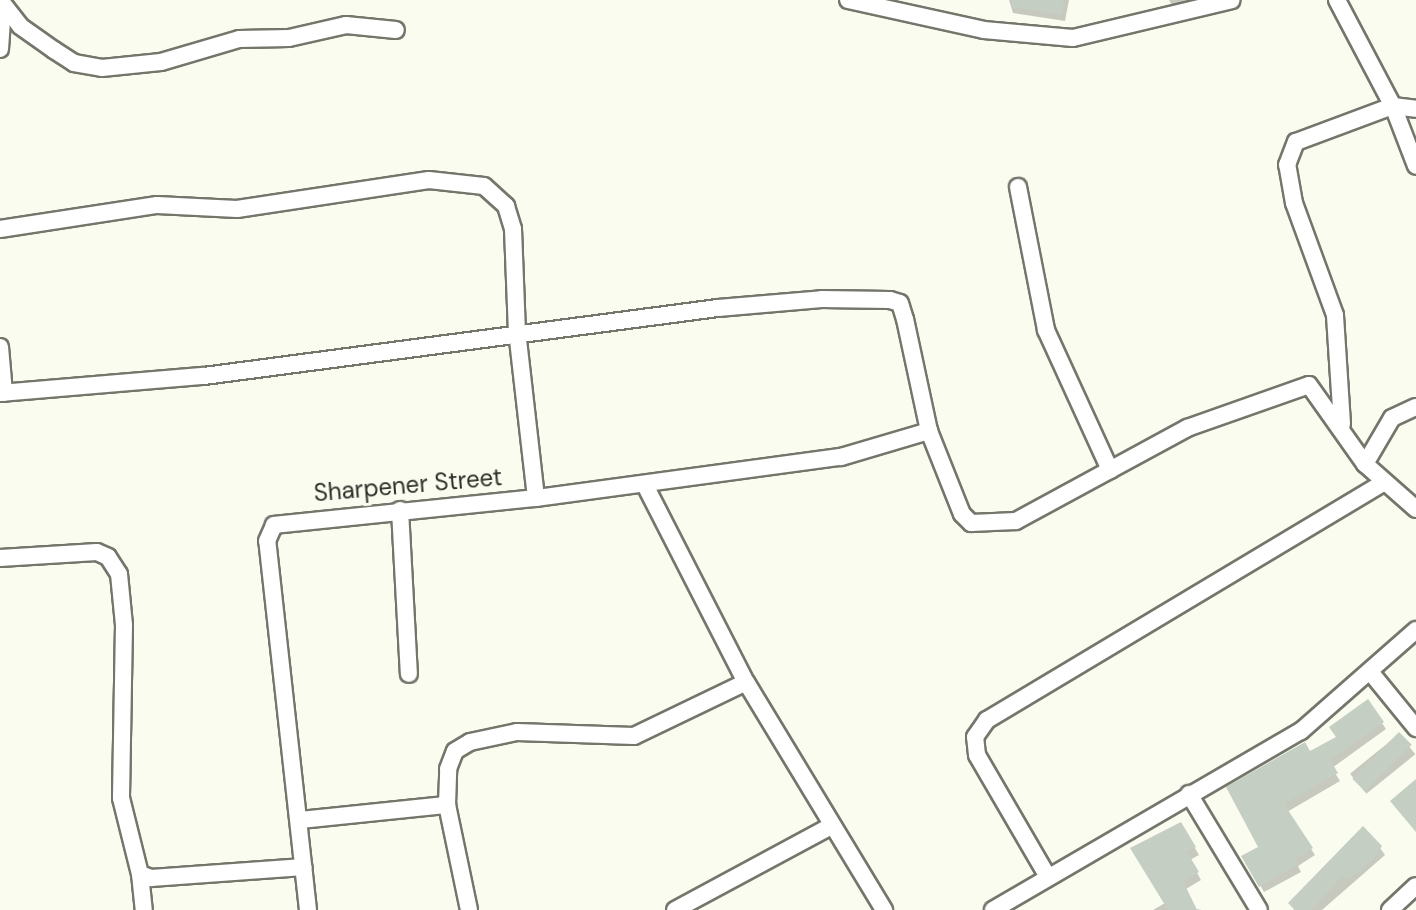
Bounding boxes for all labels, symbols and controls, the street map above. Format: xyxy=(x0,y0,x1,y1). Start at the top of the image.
street label: Sharpener Street xyxy=(313,462,503,508)

